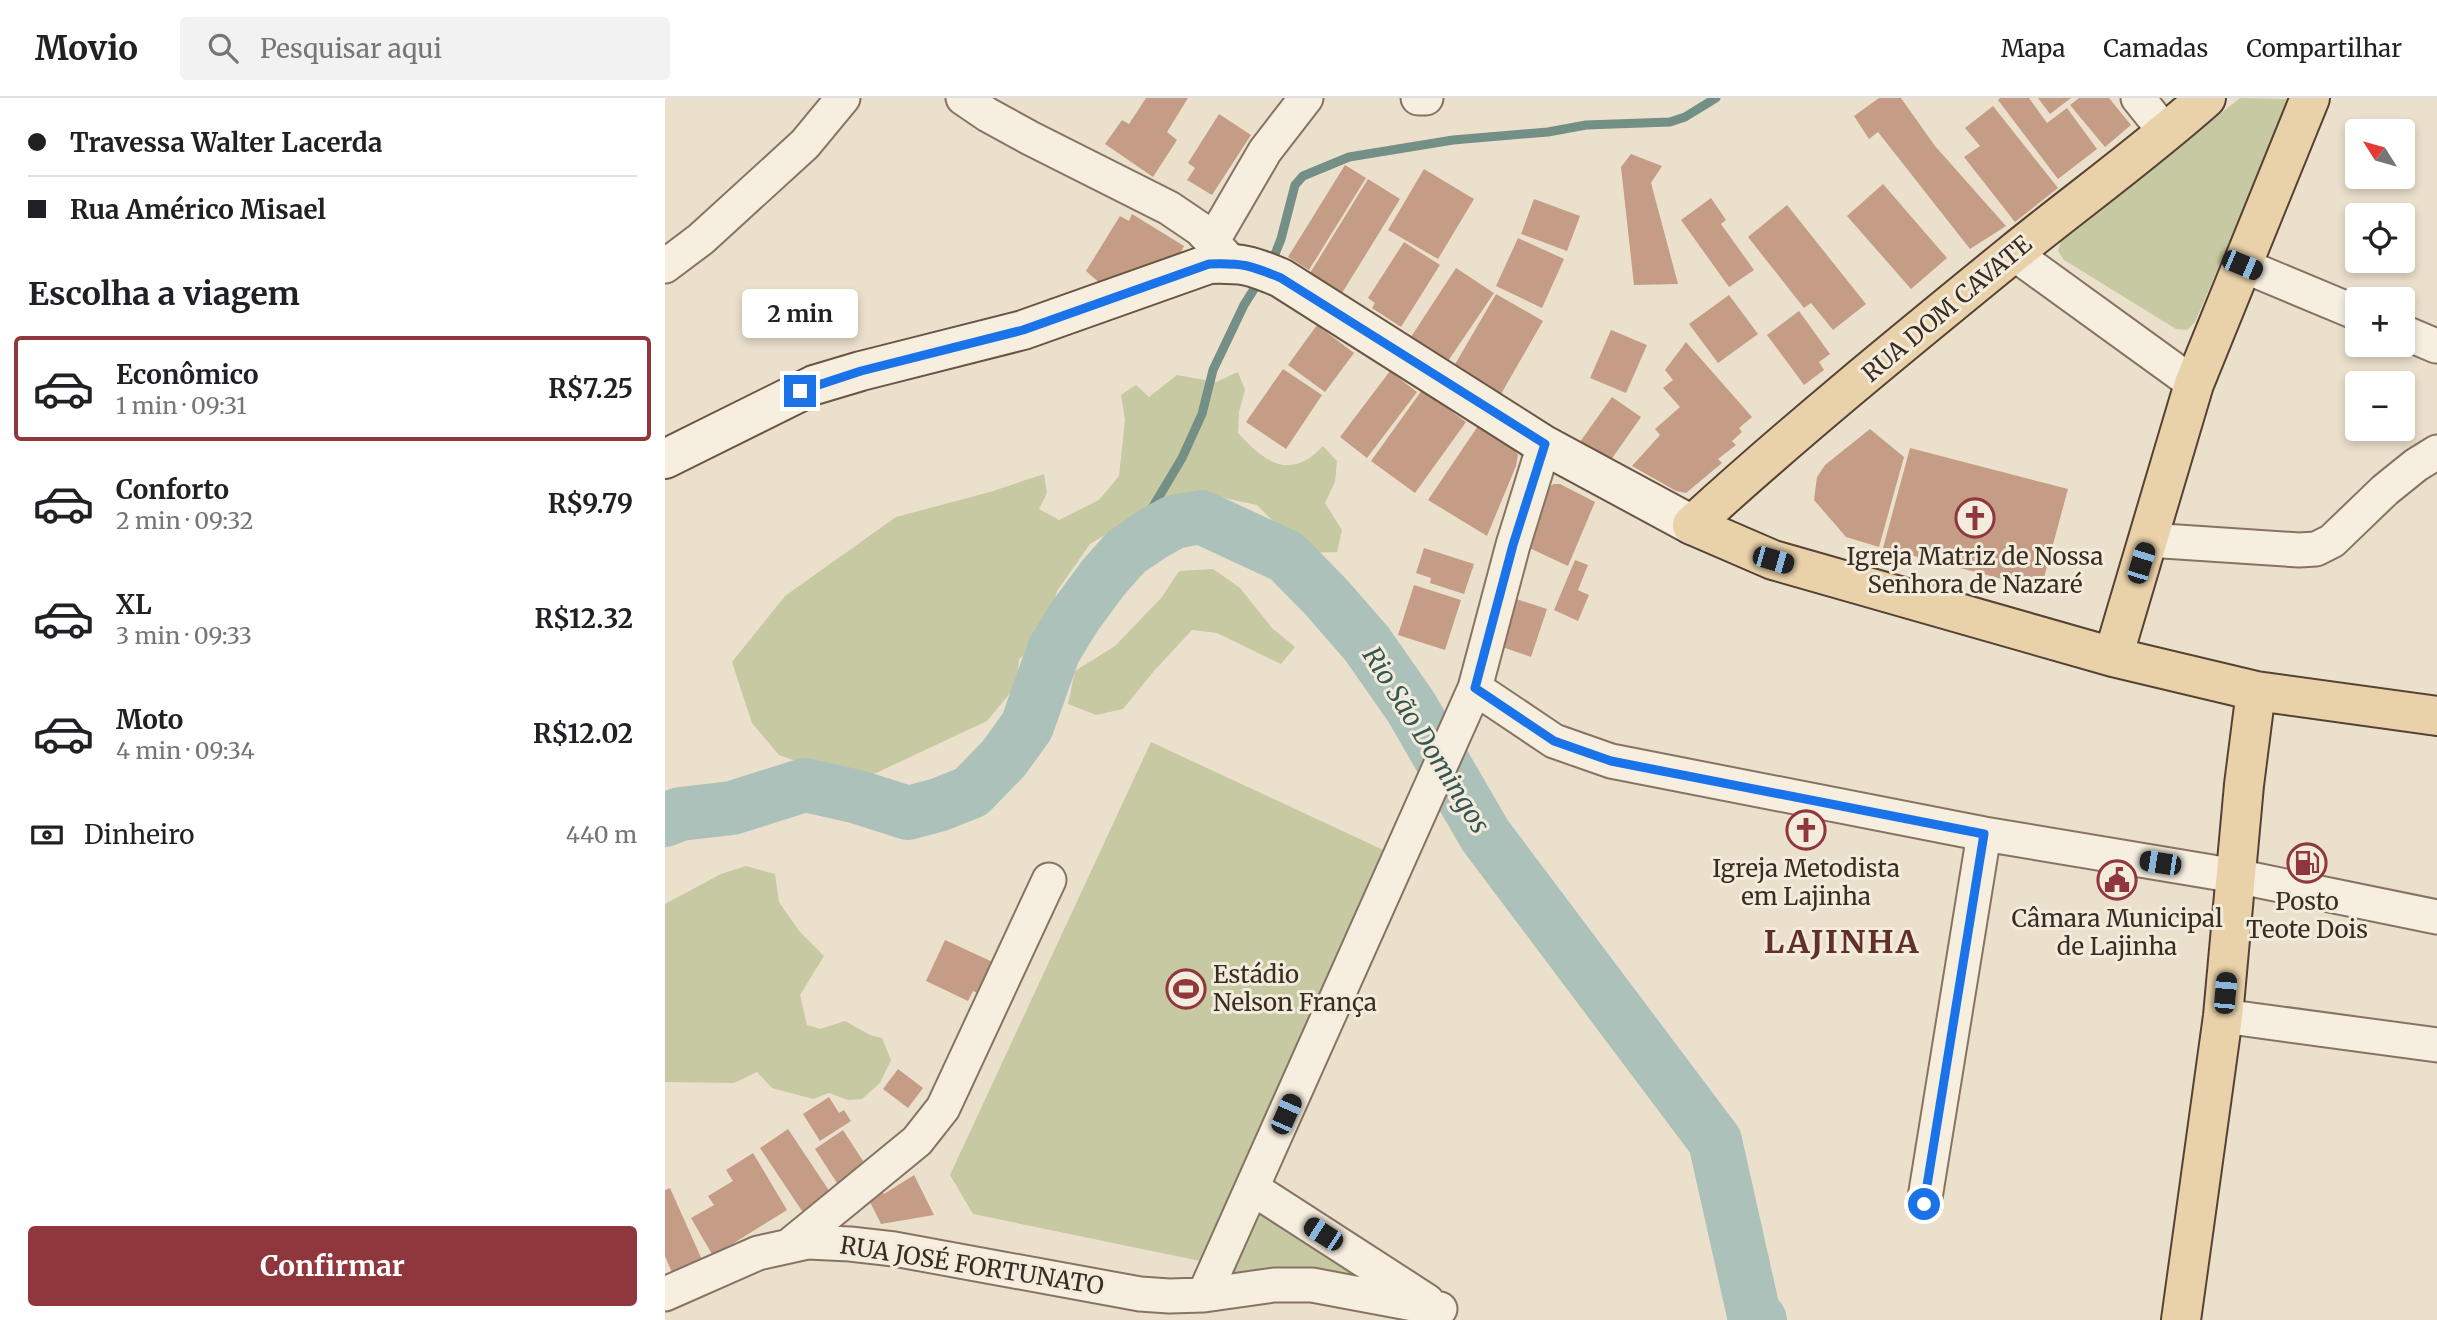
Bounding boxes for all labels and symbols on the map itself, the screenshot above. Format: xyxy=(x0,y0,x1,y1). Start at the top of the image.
north arrow xyxy=(2345,119,2415,189)
street label: RUA DOM CAVATE xyxy=(1855,228,2038,389)
car xyxy=(2219,247,2266,283)
callout: 2 min xyxy=(742,289,858,338)
route end xyxy=(784,375,816,407)
church icon: Igreja Matriz de Nossa Senhora de Nazaré xyxy=(1954,497,1996,539)
car xyxy=(2125,540,2158,586)
place label: Igreja Matriz de Nossa Senhora de Nazaré xyxy=(1847,541,2104,600)
car xyxy=(1750,544,1797,576)
water label: Rio São Domingos xyxy=(1356,640,1497,839)
church icon: Igreja Metodista em Lajinha xyxy=(1785,809,1827,851)
fuel station icon: Posto Teote Dois xyxy=(2286,842,2328,884)
car xyxy=(2138,849,2183,877)
place label: Igreja Metodista em Lajinha xyxy=(1712,853,1900,912)
public building icon: Câmara Municipal de Lajinha xyxy=(2096,859,2138,901)
place label: Posto Teote Dois xyxy=(2246,886,2368,945)
place label: Câmara Municipal de Lajinha xyxy=(2011,903,2223,962)
district label: LAJINHA xyxy=(1764,922,1920,962)
place label: Estádio Nelson França xyxy=(1213,959,1377,1018)
sports icon: Estádio Nelson França xyxy=(1165,968,1207,1010)
car xyxy=(2213,971,2238,1015)
car xyxy=(1268,1091,1305,1137)
route start xyxy=(1908,1188,1940,1220)
car xyxy=(1300,1214,1347,1254)
street label: RUA JOSÉ FORTUNATO xyxy=(838,1228,1106,1302)

